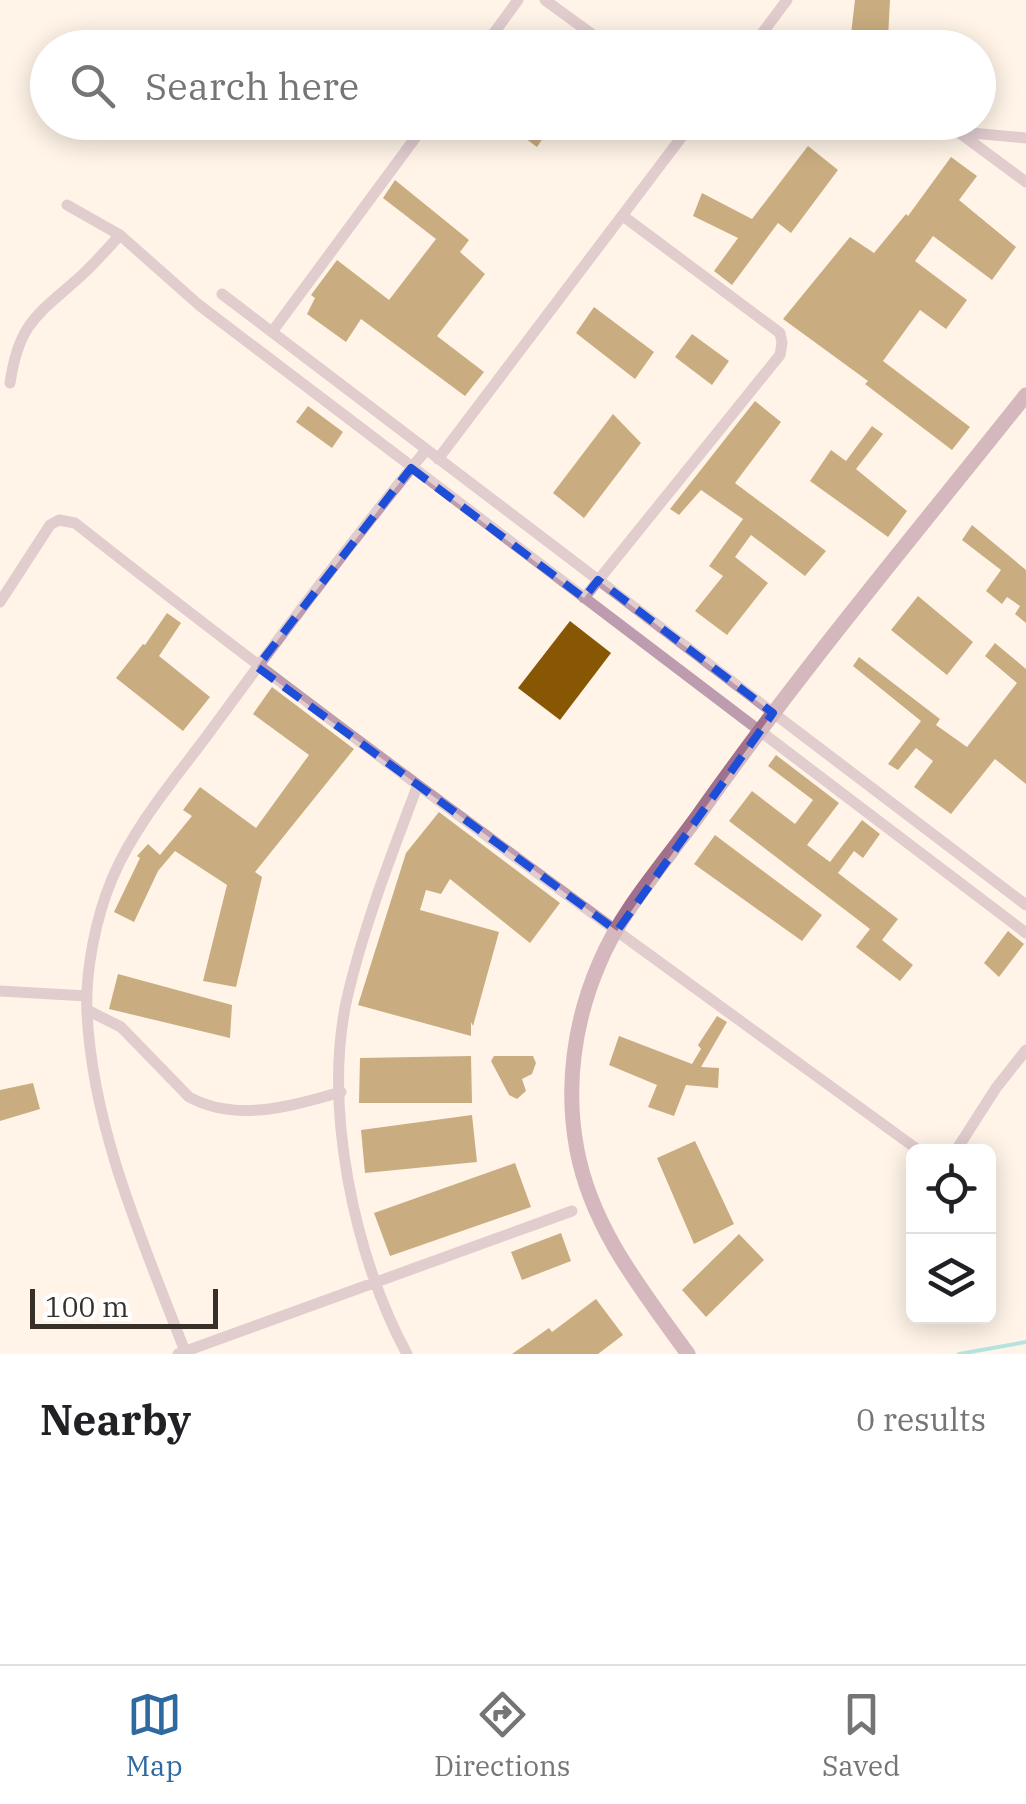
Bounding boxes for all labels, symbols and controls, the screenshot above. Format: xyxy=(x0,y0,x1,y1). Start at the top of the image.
search box xyxy=(30,30,996,140)
icon: search xyxy=(65,58,120,113)
text: Search here xyxy=(145,61,359,110)
map controls xyxy=(906,1144,996,1324)
button: locate xyxy=(906,1144,996,1234)
button: layers xyxy=(906,1234,996,1324)
scale bar xyxy=(30,1284,218,1328)
text: 100 m xyxy=(45,1288,129,1325)
text: Nearby xyxy=(40,1392,191,1447)
text: 0 results xyxy=(856,1398,986,1440)
tab: Map xyxy=(126,1687,183,1784)
tab: Directions xyxy=(434,1687,571,1784)
tab: Saved xyxy=(822,1687,900,1784)

